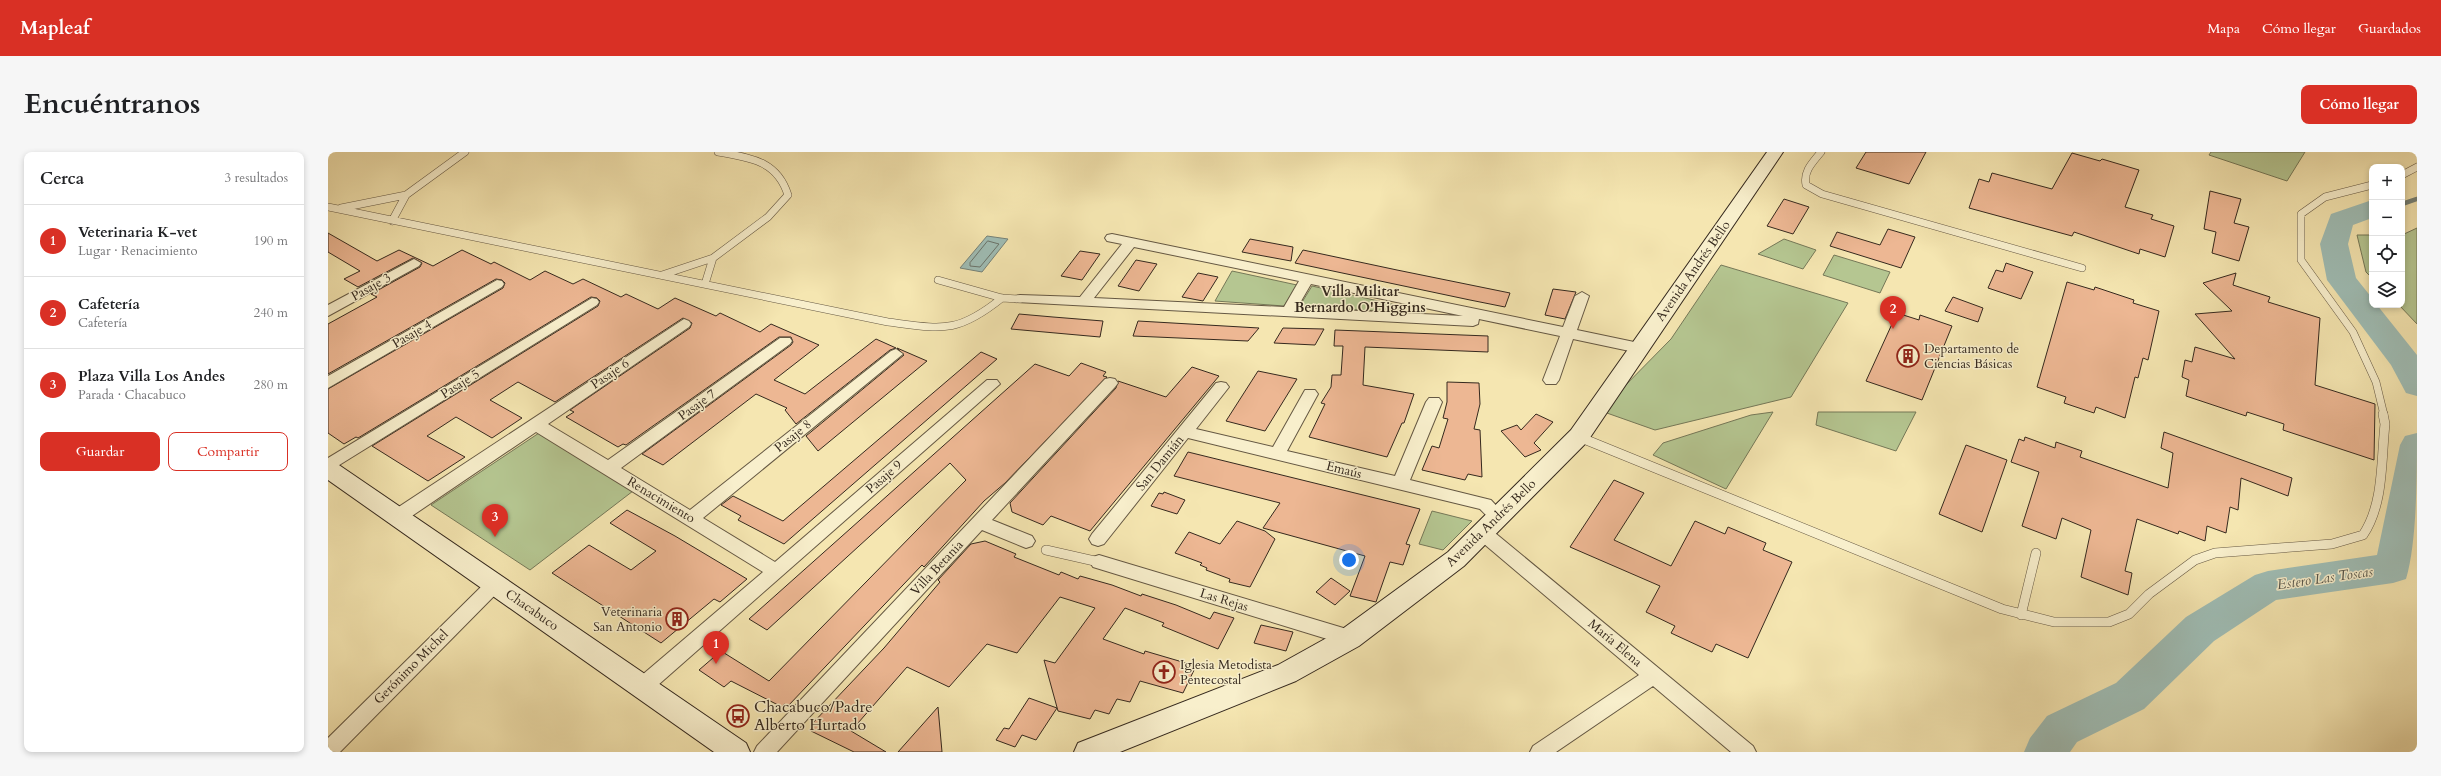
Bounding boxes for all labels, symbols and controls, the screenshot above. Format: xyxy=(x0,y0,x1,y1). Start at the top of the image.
text: Mapleaf xyxy=(20,15,90,41)
text: Mapa xyxy=(2207,19,2240,38)
text: Cómo llegar xyxy=(2262,19,2336,38)
text: Guardados xyxy=(2358,19,2421,38)
text: Encuéntranos xyxy=(24,85,200,123)
button: Cómo llegar xyxy=(2301,85,2417,124)
map controls xyxy=(2369,164,2405,308)
button: + xyxy=(2369,164,2405,200)
text: Cerca xyxy=(40,167,84,190)
text: 3 resultados xyxy=(224,169,288,187)
button: − xyxy=(2369,200,2405,236)
street label: Avenida Andrés Bello xyxy=(1651,217,1735,325)
text: Veterinaria K-vet xyxy=(78,222,197,242)
text: 1 xyxy=(50,232,56,250)
text: 190 m xyxy=(254,232,288,250)
button: locate xyxy=(2369,236,2405,272)
text: Lugar · Renacimiento xyxy=(78,242,198,260)
street label: Pasaje 3 xyxy=(348,269,394,305)
button: layers xyxy=(2369,272,2405,308)
district label: Villa Militar Bernardo O'Higgins xyxy=(1294,282,1426,317)
text: Cafetería xyxy=(78,294,140,314)
pin: 2 xyxy=(1880,296,1906,329)
text: 2 xyxy=(50,304,56,322)
text: 240 m xyxy=(254,304,288,322)
text: Cafetería xyxy=(78,314,127,332)
street label: Pasaje 4 xyxy=(389,315,435,353)
place label: Departamento de Ciencias Básicas xyxy=(1924,340,2019,373)
building icon: Departamento de Ciencias Básicas xyxy=(1895,343,1921,369)
street label: Pasaje 6 xyxy=(587,354,633,393)
street label: Pasaje 5 xyxy=(437,365,483,403)
text: Plaza Villa Los Andes xyxy=(78,366,225,386)
text: 3 xyxy=(50,376,56,394)
text: 280 m xyxy=(254,376,288,394)
street label: Pasaje 7 xyxy=(674,385,720,425)
text: Parada · Chacabuco xyxy=(78,386,186,404)
street label: Pasaje 8 xyxy=(771,415,815,457)
street label: San Damián xyxy=(1132,431,1188,495)
button: Guardar xyxy=(40,432,160,471)
button: Compartir xyxy=(168,432,288,471)
street label: Pasaje 9 xyxy=(862,456,906,498)
street label: Emaús xyxy=(1324,457,1364,483)
street label: Renacimiento xyxy=(624,473,698,527)
street label: Avenida Andrés Bello xyxy=(1442,475,1540,571)
pin: 3 xyxy=(482,504,508,537)
street label: Villa Betania xyxy=(907,536,968,600)
your location xyxy=(1339,550,1359,570)
water label: Estero Las Toscas xyxy=(2276,562,2374,594)
street label: Las Rejas xyxy=(1198,584,1250,616)
street label: Chacabuco xyxy=(502,585,562,635)
place label: Veterinaria San Antonio xyxy=(593,603,662,636)
building icon: Veterinaria San Antonio xyxy=(664,606,690,632)
street label: María Elena xyxy=(1584,615,1646,671)
street label: Gerónimo Michel xyxy=(370,625,453,708)
pin: 1 xyxy=(703,631,729,664)
place label: Iglesia Metodista Pentecostal xyxy=(1180,656,1272,689)
church icon: Iglesia Metodista Pentecostal xyxy=(1151,659,1177,685)
place label: Chacabuco/Padre Alberto Hurtado xyxy=(754,696,873,736)
bus stop icon: Chacabuco/Padre Alberto Hurtado xyxy=(725,703,751,729)

